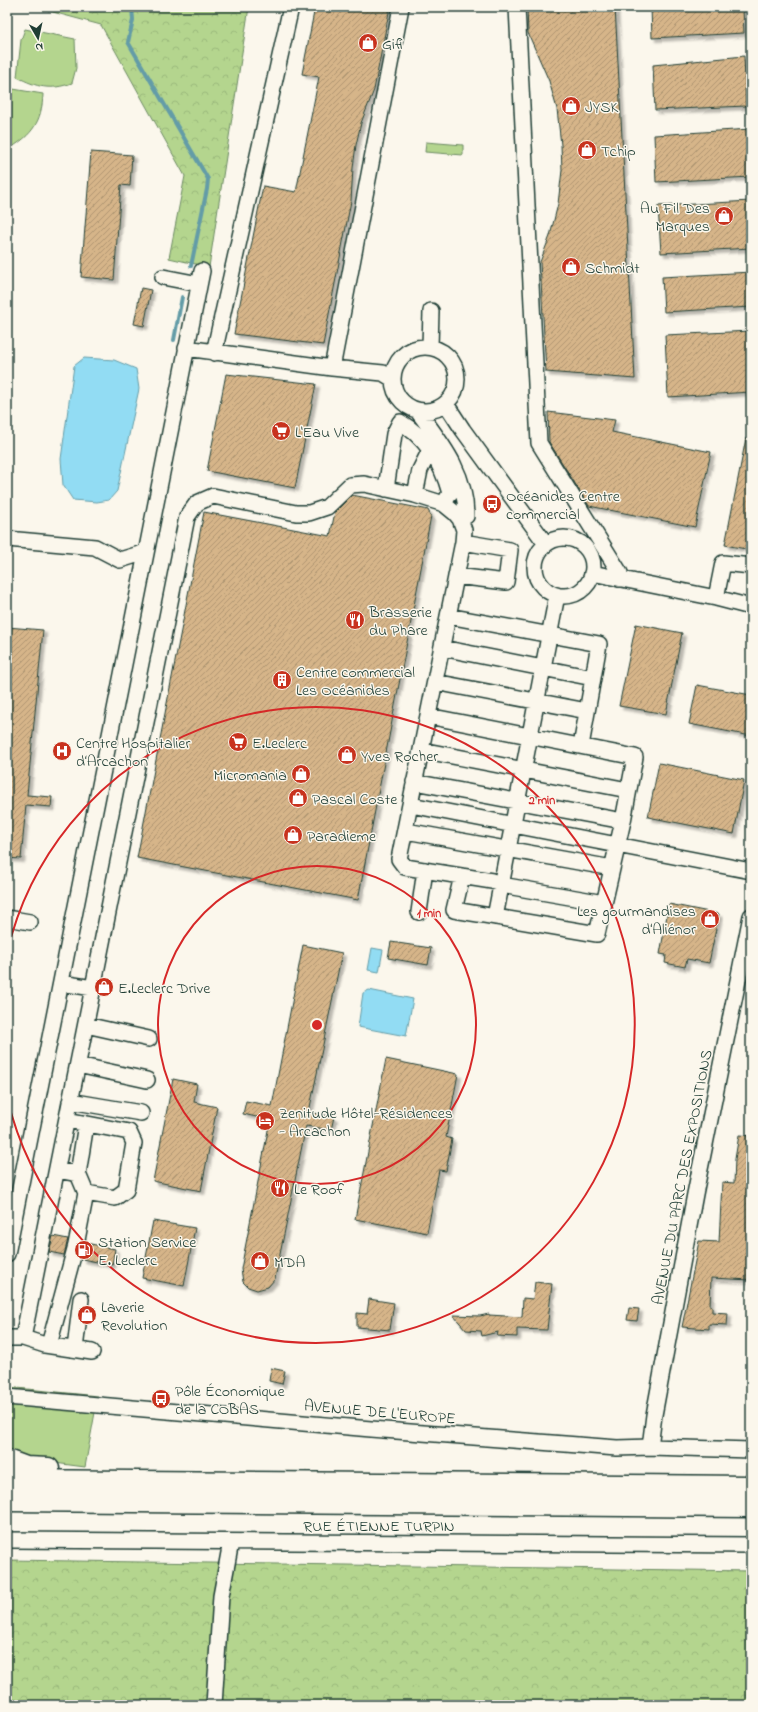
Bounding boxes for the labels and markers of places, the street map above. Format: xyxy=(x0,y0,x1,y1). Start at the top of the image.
shop icon: Gifi xyxy=(357,32,379,54)
place label: Gifi xyxy=(382,33,405,57)
shop icon: JYSK xyxy=(560,95,582,117)
place label: JYSK xyxy=(585,96,618,120)
shop icon: Tchip xyxy=(576,139,598,161)
place label: Tchip xyxy=(601,140,636,164)
place label: Au Fil Des Marques xyxy=(640,197,710,239)
shop icon: Au Fil Des Marques xyxy=(713,205,735,227)
shop icon: Schmidt xyxy=(560,256,582,278)
place label: Schmidt xyxy=(585,257,640,281)
supermarket icon: L'Eau Vive xyxy=(270,420,292,442)
place label: L'Eau Vive xyxy=(295,421,360,445)
place label: Océanides Centre commercial xyxy=(506,485,621,527)
bus stop icon: Océanides Centre commercial xyxy=(481,493,503,515)
place label: Brasserie du Phare xyxy=(368,601,433,643)
restaurant icon: Brasserie du Phare xyxy=(344,609,366,631)
place label: Centre commercial Les Océanides xyxy=(296,661,415,703)
building icon: Centre commercial Les Océanides xyxy=(271,669,293,691)
supermarket icon: E.Leclerc xyxy=(227,731,249,753)
place label: Centre Hospitalier d‘Arcachon xyxy=(76,732,190,774)
place label: E.Leclerc xyxy=(252,732,308,756)
hospital icon: Centre Hospitalier d‘Arcachon xyxy=(51,740,73,762)
shop icon: Yves Rocher xyxy=(336,744,358,766)
place label: Yves Rocher xyxy=(361,745,438,769)
shop icon: Micromania xyxy=(290,763,312,785)
place label: Micromania xyxy=(214,764,287,788)
shop icon: Pascal Coste xyxy=(287,787,309,809)
place label: Pascal Coste xyxy=(312,788,398,812)
shop icon: Paradieme xyxy=(282,824,304,846)
place label: Paradieme xyxy=(307,825,377,849)
place label: Les gourmandises d‘Aliénor xyxy=(577,900,696,942)
shop icon: Les gourmandises d‘Aliénor xyxy=(699,908,721,930)
shop icon: E.Leclerc Drive xyxy=(93,976,115,998)
place label: E.Leclerc Drive xyxy=(118,977,211,1001)
centre of rings xyxy=(310,1018,324,1032)
place label: Zenitude Hôtel-Résidences - Arcachon xyxy=(279,1102,453,1144)
hotel icon: Zenitude Hôtel-Résidences - Arcachon xyxy=(254,1110,276,1132)
restaurant icon: Le Roof xyxy=(269,1177,291,1199)
place label: Le Roof xyxy=(294,1178,345,1202)
place label: Station Service E. Leclerc xyxy=(98,1231,197,1273)
fuel station icon: Station Service E. Leclerc xyxy=(73,1239,95,1261)
shop icon: MDA xyxy=(249,1250,271,1272)
place label: MDA xyxy=(274,1251,305,1275)
place label: Laverie Revolution xyxy=(101,1296,167,1338)
shop icon: Laverie Revolution xyxy=(76,1304,98,1326)
place label: Pôle Économique de la COBAS xyxy=(175,1380,285,1422)
bus stop icon: Pôle Économique de la COBAS xyxy=(150,1388,172,1410)

